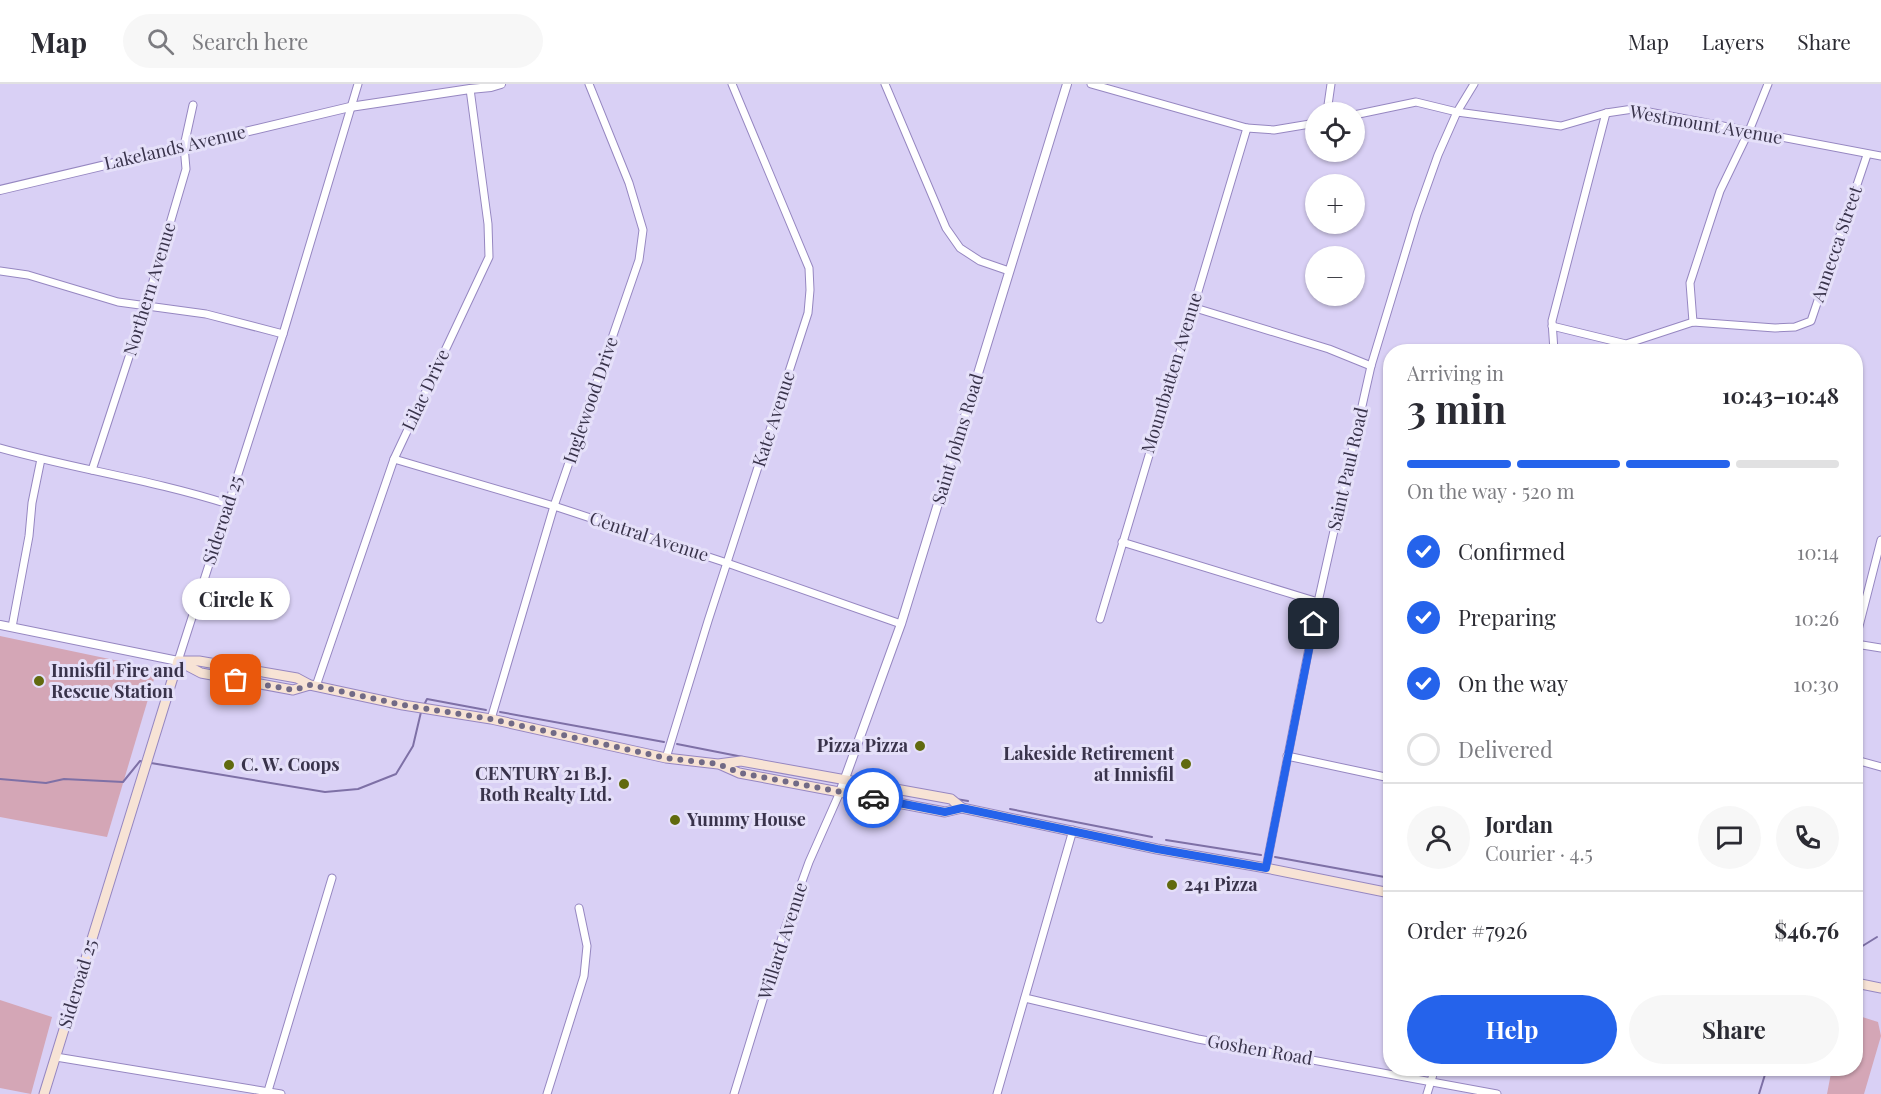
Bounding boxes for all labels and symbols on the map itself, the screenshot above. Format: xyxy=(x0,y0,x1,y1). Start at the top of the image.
street label: Westmount Avenue xyxy=(1627,99,1785,149)
street label: Lakelands Avenue xyxy=(102,119,248,175)
street label: Annecca Street xyxy=(1805,182,1867,306)
street label: Northern Avenue xyxy=(117,219,181,358)
street label: Mountbatten Avenue xyxy=(1135,289,1207,456)
street label: Inglewood Drive xyxy=(557,333,623,466)
street label: Lilac Drive xyxy=(396,345,454,434)
street label: Kate Avenue xyxy=(746,368,800,470)
street label: Saint Johns Road xyxy=(926,370,988,507)
street label: Saint Paul Road xyxy=(1321,404,1373,533)
street label: Sideroad 25 xyxy=(196,472,248,567)
street label: Central Avenue xyxy=(587,505,712,567)
callout: Circle K xyxy=(182,578,290,620)
pin xyxy=(1288,598,1339,649)
pin xyxy=(210,654,261,705)
place label: Innisfil Fire and Rescue Station xyxy=(51,658,185,703)
marker: Innisfil Fire and Rescue Station xyxy=(32,674,46,688)
place label: Pizza Pizza xyxy=(817,733,909,757)
marker: Pizza Pizza xyxy=(913,739,927,753)
place label: Lakeside Retirement at Innisfil xyxy=(1003,741,1175,786)
place label: C. W. Coops xyxy=(241,752,340,776)
marker: Lakeside Retirement at Innisfil xyxy=(1179,757,1193,771)
marker: C. W. Coops xyxy=(222,758,236,772)
place label: CENTURY 21 B.J. Roth Realty Ltd. xyxy=(475,761,612,806)
courier xyxy=(843,768,903,828)
marker: CENTURY 21 B.J. Roth Realty Ltd. xyxy=(617,777,631,791)
place label: Yummy House xyxy=(686,807,806,831)
marker: Yummy House xyxy=(668,813,682,827)
place label: 241 Pizza xyxy=(1184,872,1258,896)
marker: 241 Pizza xyxy=(1165,878,1179,892)
street label: Willard Avenue xyxy=(752,879,812,1003)
street label: Sideroad 25 xyxy=(52,936,102,1031)
street label: Goshen Road xyxy=(1206,1028,1315,1070)

